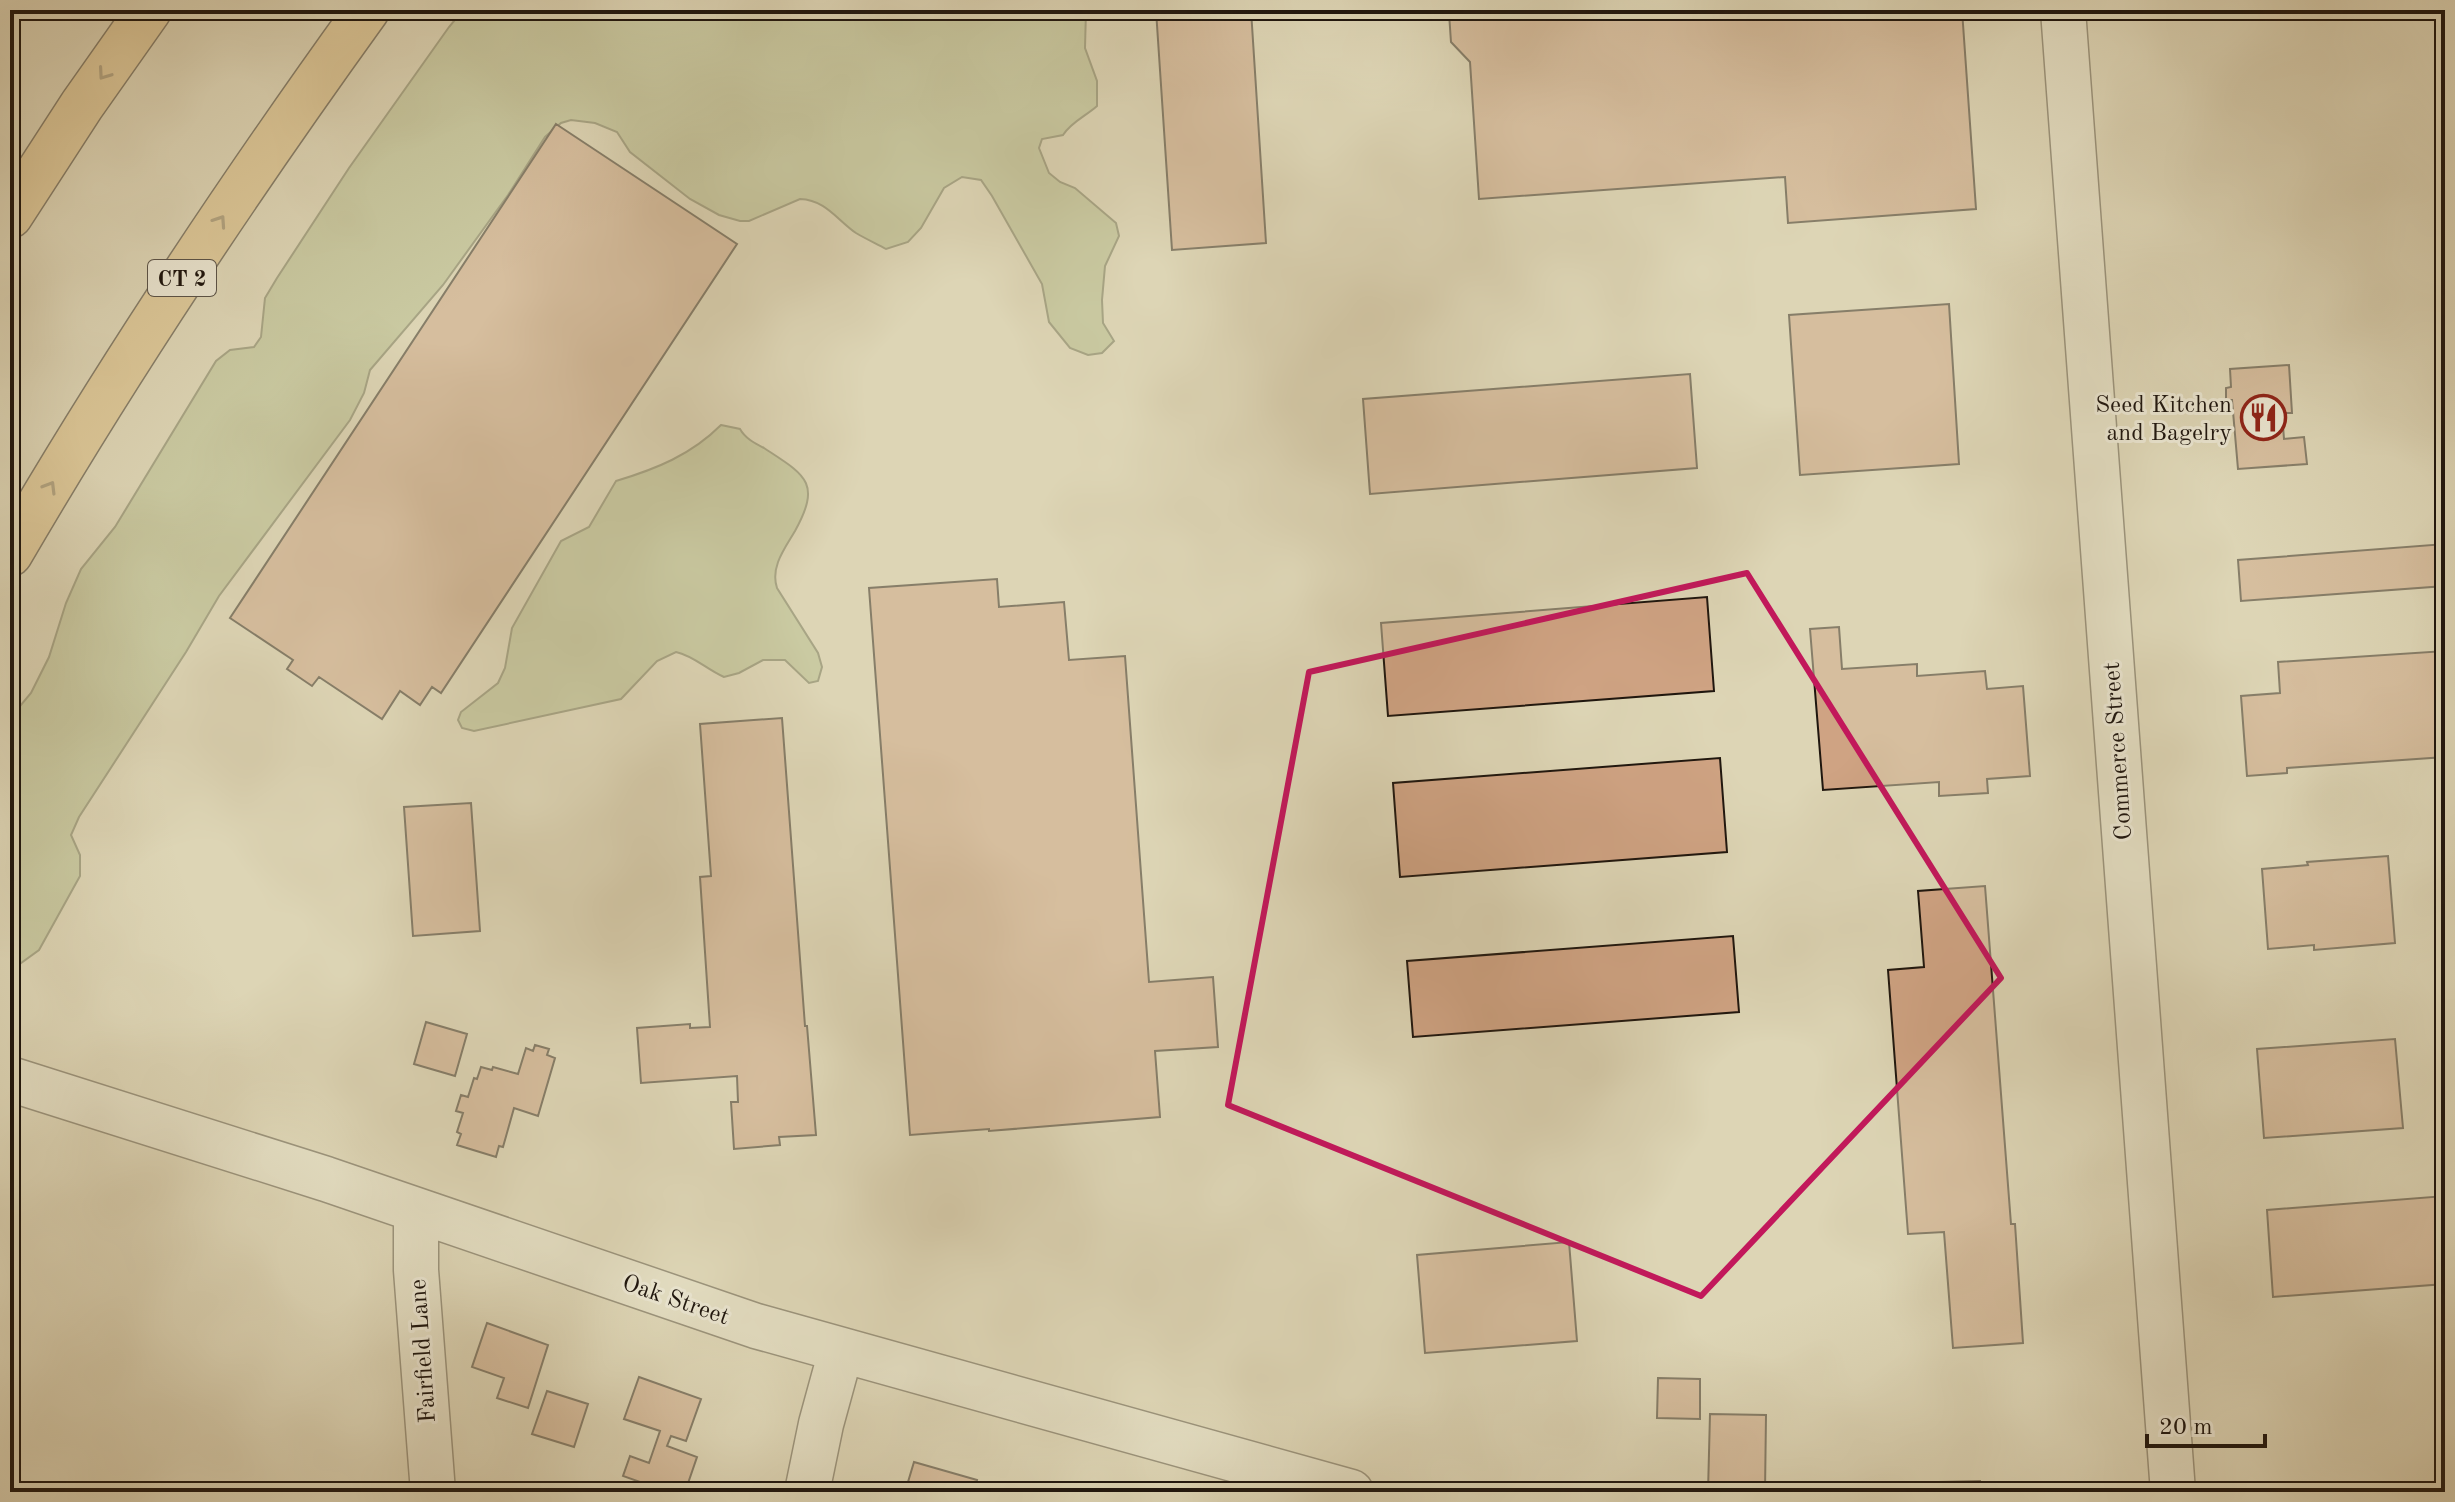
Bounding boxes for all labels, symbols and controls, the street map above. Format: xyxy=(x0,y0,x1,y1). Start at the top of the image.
one-way arrow xyxy=(99,65,114,79)
one-way arrow xyxy=(210,215,225,229)
road number: CT 2 xyxy=(148,260,216,296)
place label: Seed Kitchen and Bagelry xyxy=(2095,394,2232,446)
restaurant icon: Seed Kitchen and Bagelry xyxy=(2239,394,2287,442)
one-way arrow xyxy=(40,481,56,496)
street label: Commerce Street xyxy=(2101,661,2137,841)
street label: Oak Street xyxy=(619,1271,732,1330)
street label: Fairfield Lane xyxy=(407,1278,441,1424)
scale bar xyxy=(2147,1398,2265,1448)
text: 20 m xyxy=(2159,1416,2213,1440)

